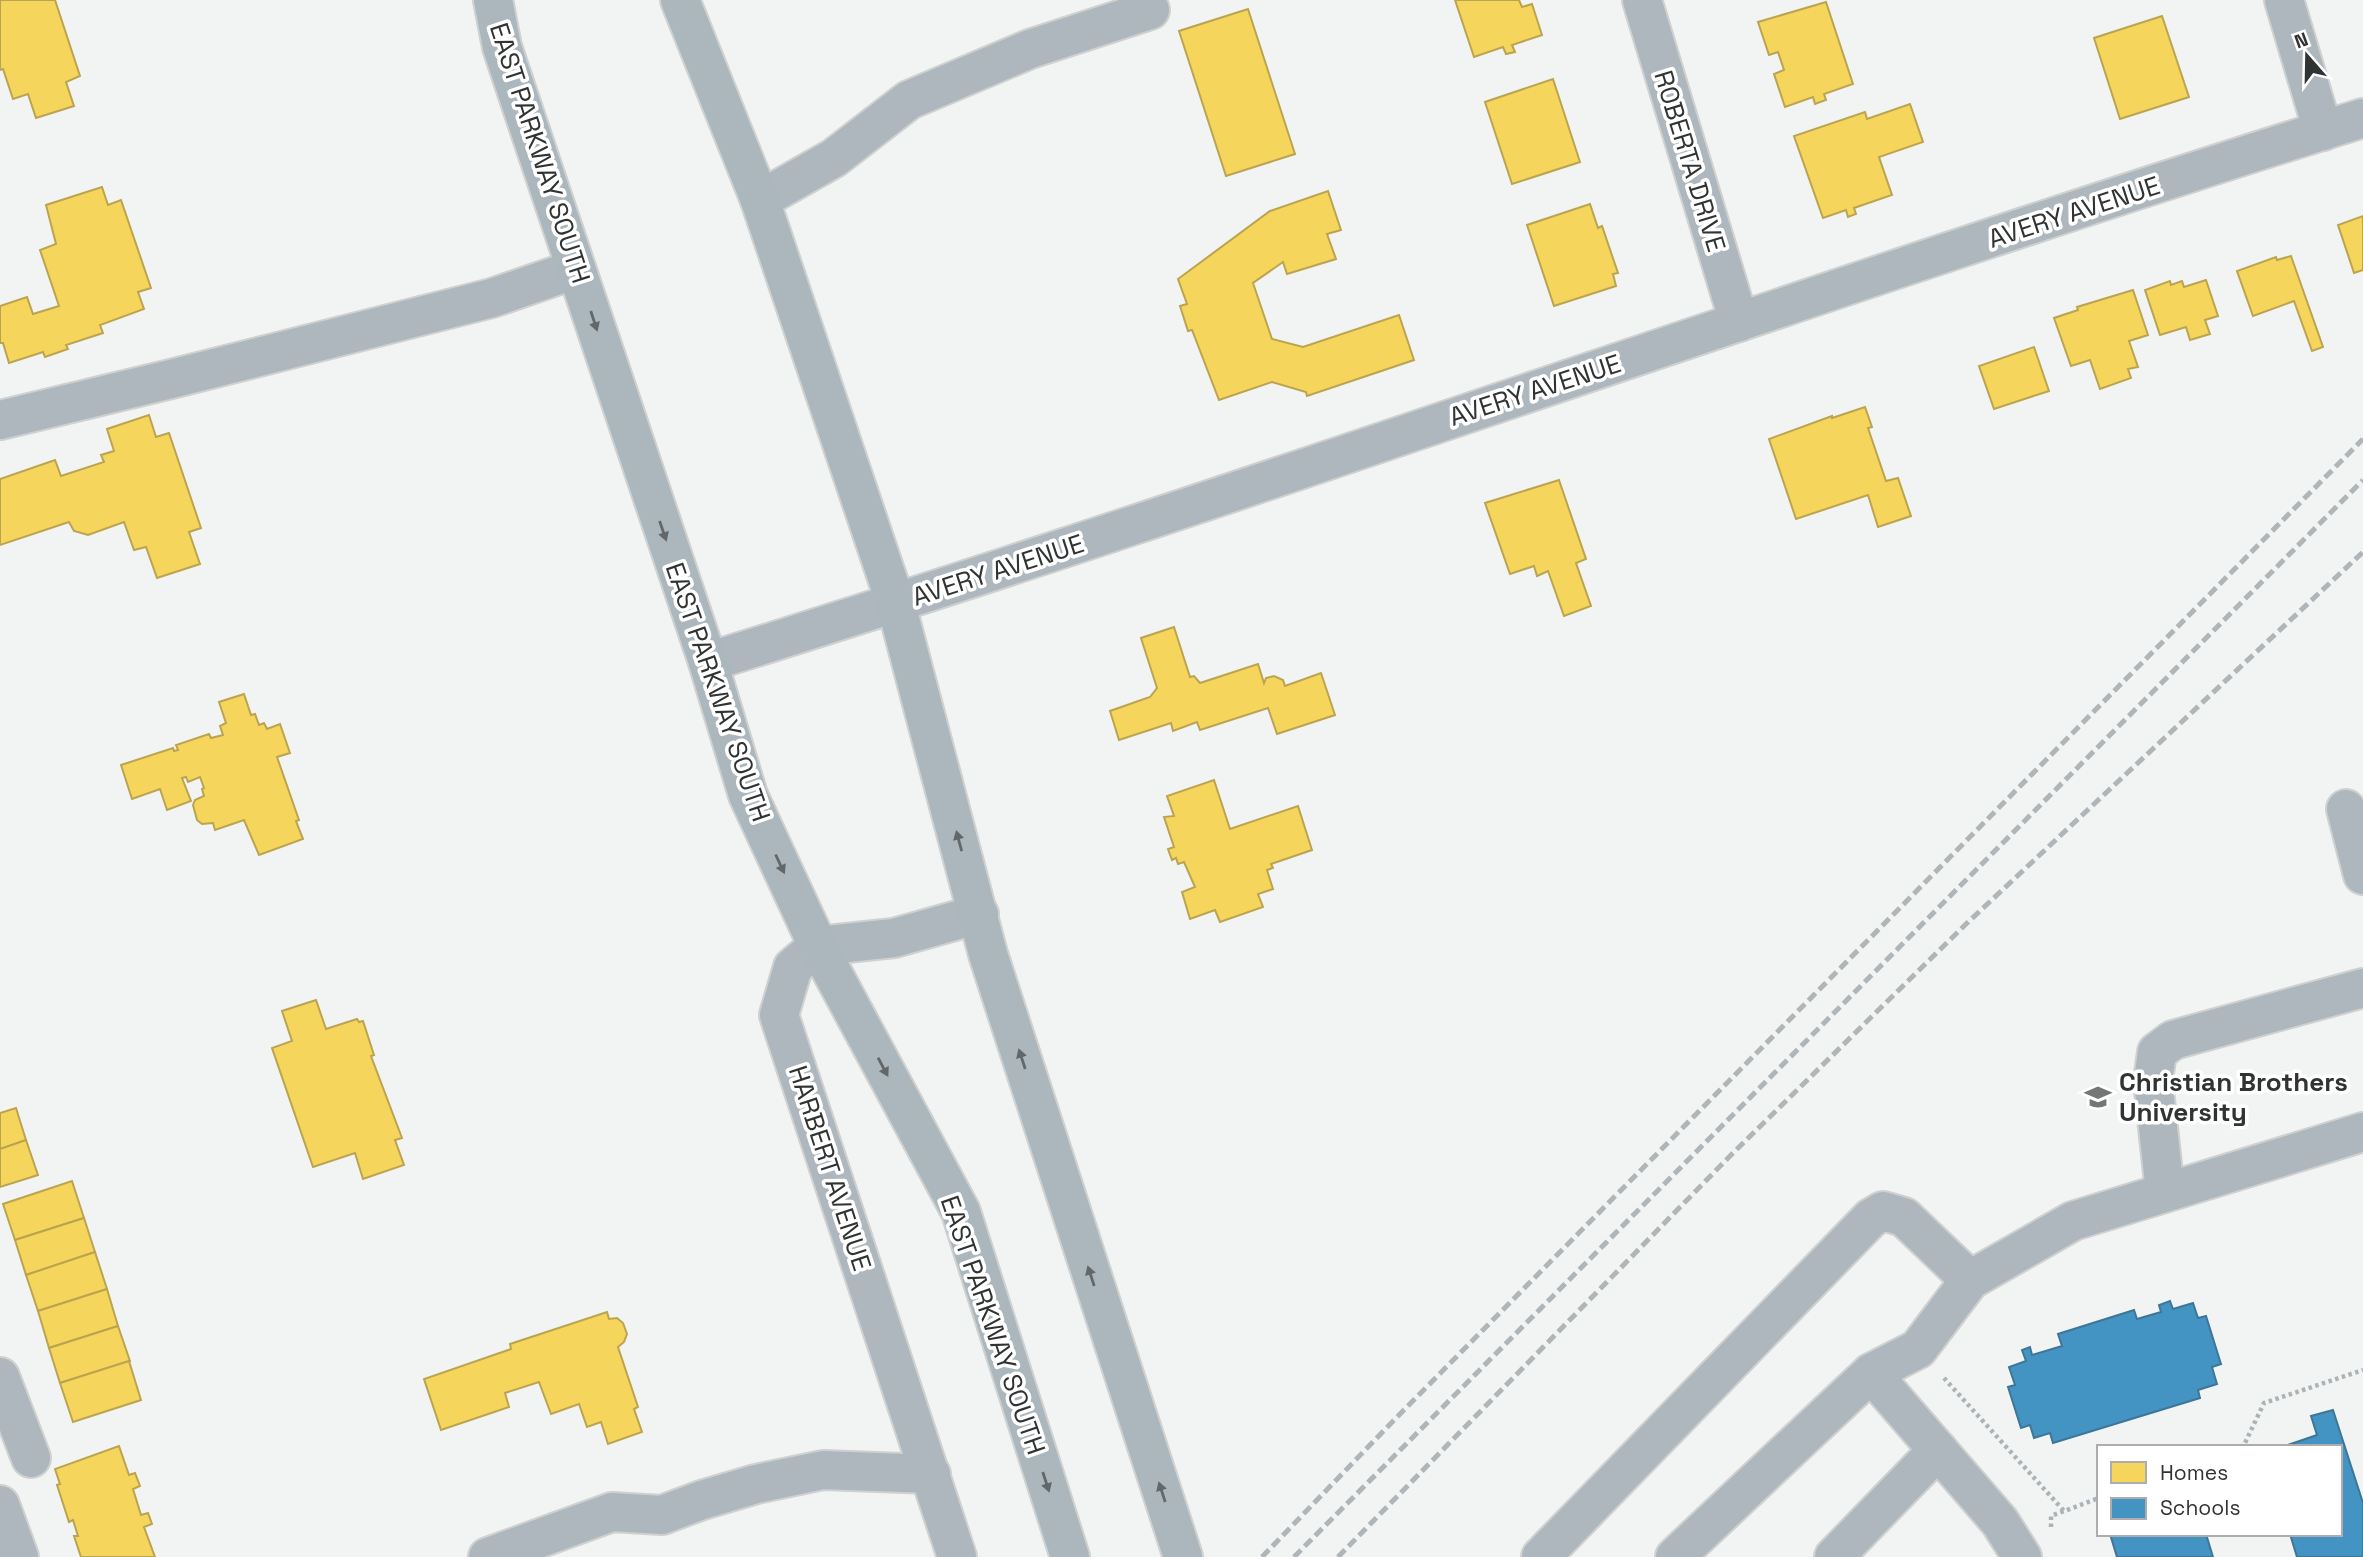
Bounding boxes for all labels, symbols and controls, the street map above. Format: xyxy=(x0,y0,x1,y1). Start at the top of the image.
street label: EAST PARKWAY SOUTH xyxy=(482,18,598,288)
north arrow xyxy=(2272,21,2342,91)
text: N xyxy=(2291,27,2312,54)
street label: ROBERTA DRIVE xyxy=(1646,66,1734,256)
street label: AVERY AVENUE xyxy=(1984,168,2164,256)
one-way arrow xyxy=(589,310,599,331)
street label: AVERY AVENUE xyxy=(1445,346,1625,434)
one-way arrow xyxy=(659,520,669,541)
street label: AVERY AVENUE xyxy=(908,526,1088,614)
street label: EAST PARKWAY SOUTH xyxy=(658,558,778,826)
one-way arrow xyxy=(954,830,964,851)
one-way arrow xyxy=(774,854,786,874)
one-way arrow xyxy=(1016,1049,1027,1070)
one-way arrow xyxy=(877,1057,889,1077)
street label: HARBERT AVENUE xyxy=(781,1061,879,1275)
place label: Christian Brothers University xyxy=(2119,1065,2348,1129)
school or university icon: Christian Brothers University xyxy=(2083,1082,2113,1112)
street label: EAST PARKWAY SOUTH xyxy=(933,1191,1053,1459)
one-way arrow xyxy=(1085,1265,1096,1286)
legend xyxy=(2097,1445,2342,1536)
text: Homes xyxy=(2160,1459,2228,1486)
one-way arrow xyxy=(1042,1472,1052,1493)
one-way arrow xyxy=(1156,1482,1167,1503)
text: Schools xyxy=(2160,1494,2240,1521)

